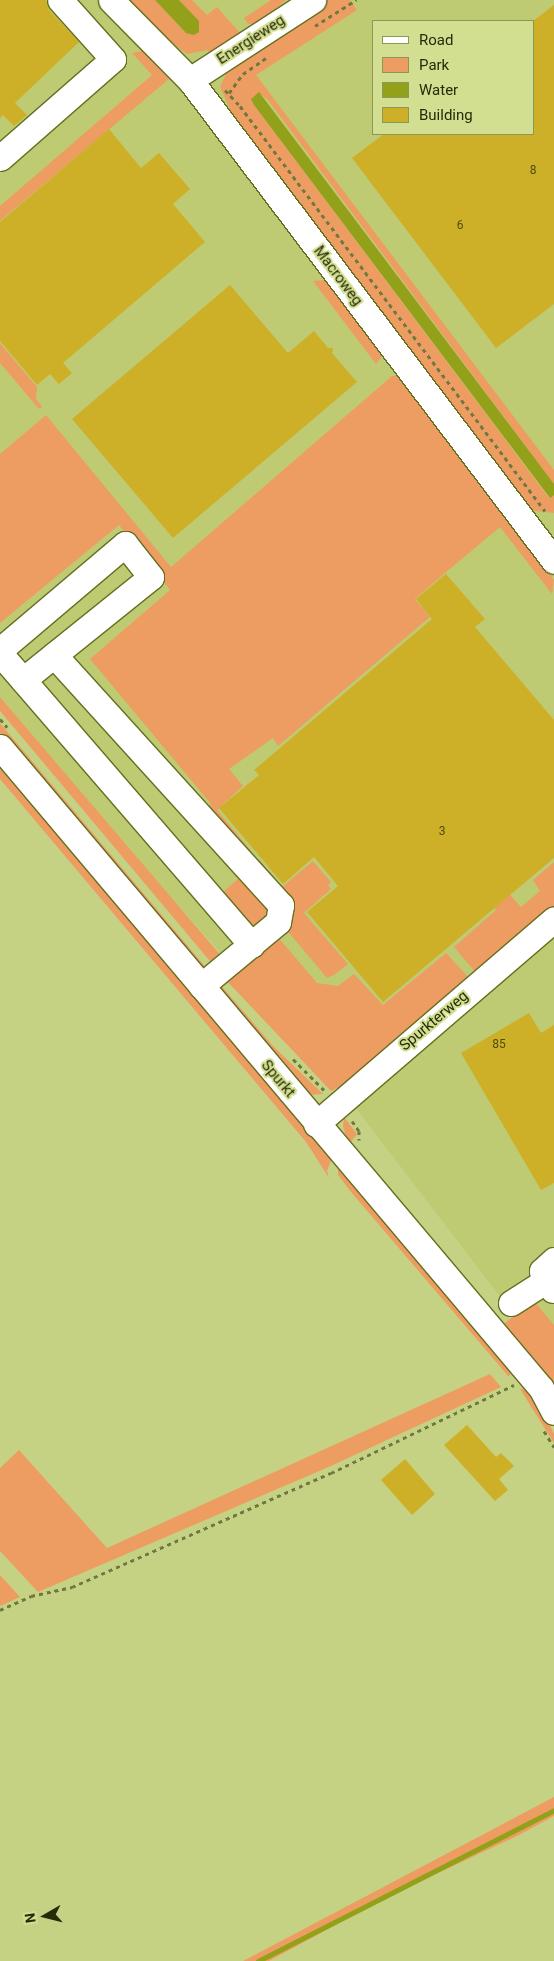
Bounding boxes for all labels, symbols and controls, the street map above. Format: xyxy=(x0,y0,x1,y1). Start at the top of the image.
street label: Energieweg xyxy=(214,11,288,69)
legend xyxy=(372,20,534,135)
text: Road xyxy=(419,31,453,49)
text: Park xyxy=(419,56,449,74)
text: Water xyxy=(419,81,458,99)
text: Building xyxy=(419,106,473,124)
house number: 8 xyxy=(530,164,536,178)
house number: 6 xyxy=(457,219,463,233)
street label: Macroweg xyxy=(310,243,366,309)
house number: 3 xyxy=(439,825,445,839)
street label: Spurkterweg xyxy=(396,987,472,1055)
house number: 85 xyxy=(492,1038,506,1052)
street label: Spurkt xyxy=(257,1057,299,1101)
north arrow xyxy=(20,1891,70,1941)
text: N xyxy=(22,1912,39,1924)

